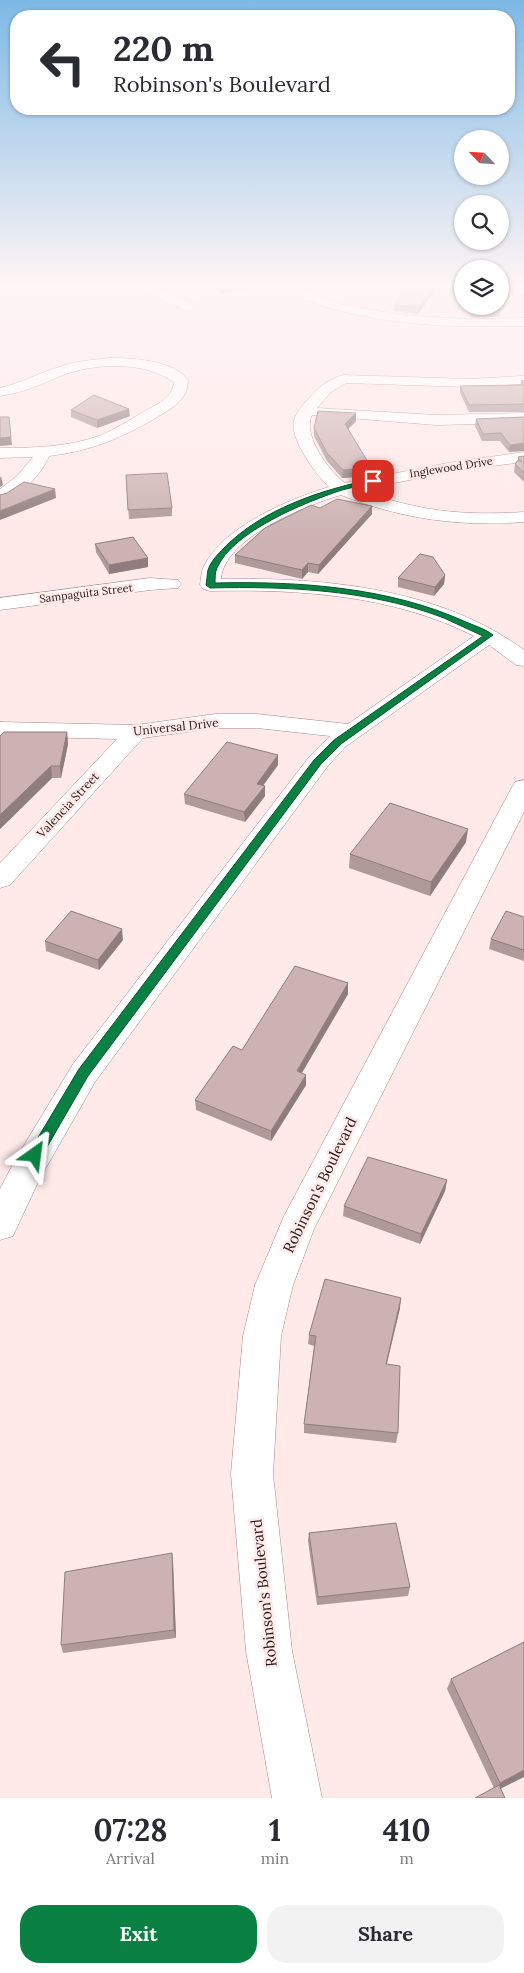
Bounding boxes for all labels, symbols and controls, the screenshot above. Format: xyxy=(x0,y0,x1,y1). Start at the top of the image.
text: 220 m xyxy=(113,26,214,71)
icon: left xyxy=(30,30,95,95)
text: Robinson's Boulevard xyxy=(113,70,331,98)
north arrow xyxy=(454,130,509,185)
map controls xyxy=(454,130,509,315)
button: search xyxy=(454,195,509,250)
button: layers xyxy=(454,260,509,315)
street label: Inglewood Drive xyxy=(408,454,494,480)
pin xyxy=(352,460,394,502)
icon: arrive xyxy=(359,467,387,495)
street label: Sampaguita Street xyxy=(39,580,134,606)
street label: Universal Drive xyxy=(133,715,220,738)
street label: Valencia Street xyxy=(33,769,102,841)
street label: Robinson's Boulevard xyxy=(278,1114,361,1256)
position arrow xyxy=(8,1128,60,1180)
street label: Robinson's Boulevard xyxy=(246,1518,281,1668)
text: 07:28 xyxy=(94,1811,167,1849)
text: 1 xyxy=(269,1811,281,1849)
text: 410 xyxy=(383,1811,431,1849)
text: Arrival xyxy=(106,1848,155,1868)
text: min xyxy=(261,1848,289,1868)
text: m xyxy=(400,1848,414,1868)
button: Exit xyxy=(20,1905,257,1963)
button: Share xyxy=(267,1905,504,1963)

